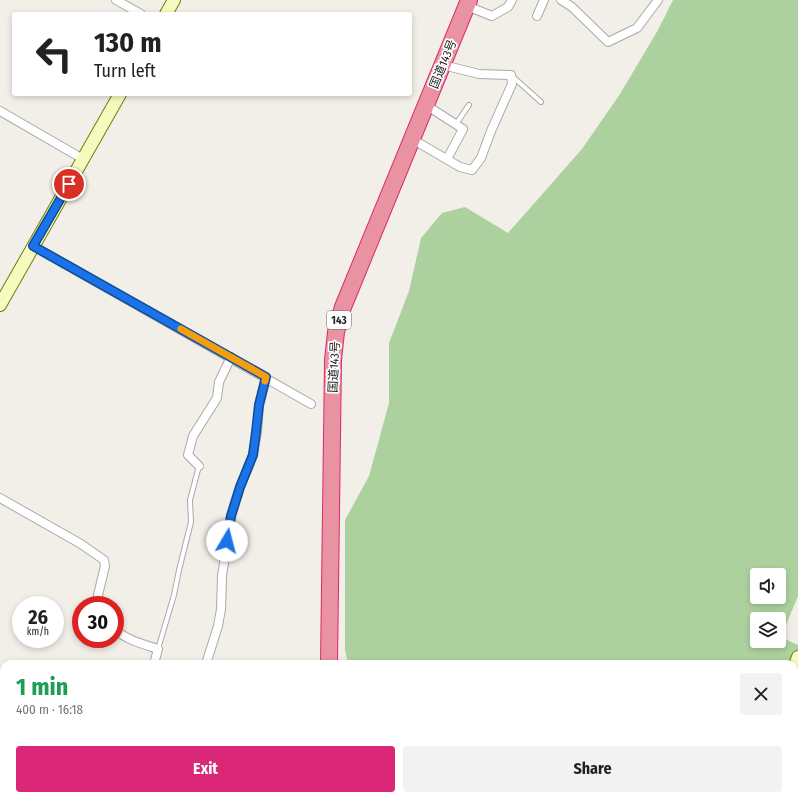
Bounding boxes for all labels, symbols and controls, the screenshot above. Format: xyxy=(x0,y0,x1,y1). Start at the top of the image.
text: 130 m xyxy=(94,26,162,59)
icon: left xyxy=(28,28,80,80)
street label: 国道143号 xyxy=(427,37,459,91)
text: Turn left xyxy=(94,60,156,82)
pin xyxy=(52,167,86,201)
icon: arrive xyxy=(58,173,80,195)
road number: 143 xyxy=(327,311,351,329)
street label: 国道143号 xyxy=(326,341,342,393)
position arrow xyxy=(206,520,248,562)
map controls xyxy=(750,568,786,648)
button: sound xyxy=(750,568,786,604)
speed limit sign: 30 xyxy=(72,596,124,648)
text: 26 xyxy=(28,605,48,629)
button: layers xyxy=(750,612,786,648)
text: km/h xyxy=(27,626,49,638)
text: 1 min xyxy=(16,673,68,701)
button: close xyxy=(740,673,782,715)
text: 400 m · 16:18 xyxy=(16,702,83,717)
button: Exit xyxy=(16,746,395,792)
button: Share xyxy=(403,746,782,792)

